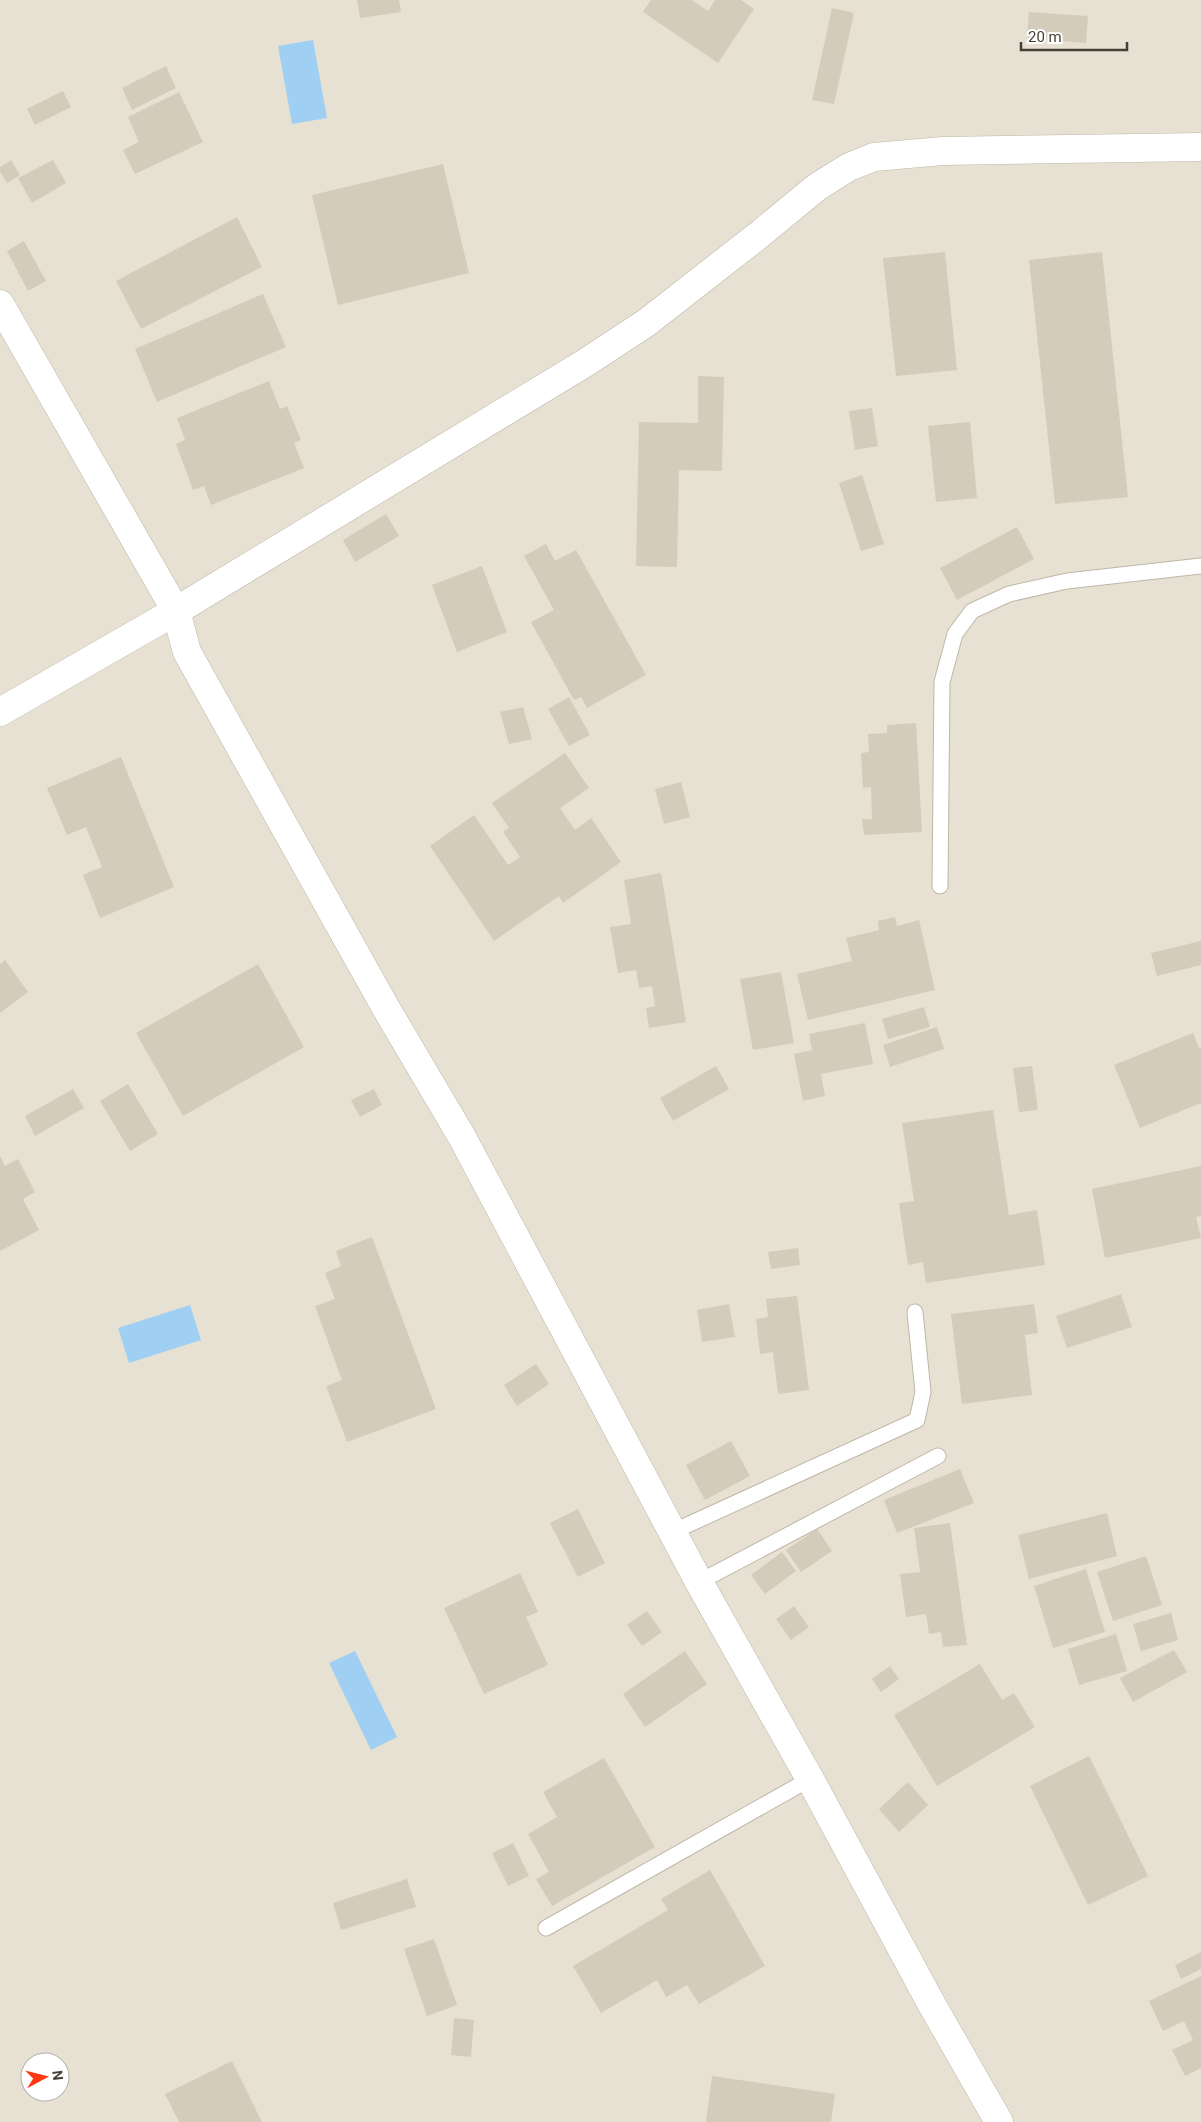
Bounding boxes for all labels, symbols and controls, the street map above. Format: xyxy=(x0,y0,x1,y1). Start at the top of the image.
scale bar xyxy=(1021,20,1127,52)
text: 20 m xyxy=(1028,28,1062,46)
north arrow xyxy=(20,2052,70,2102)
text: N xyxy=(49,2070,66,2081)

